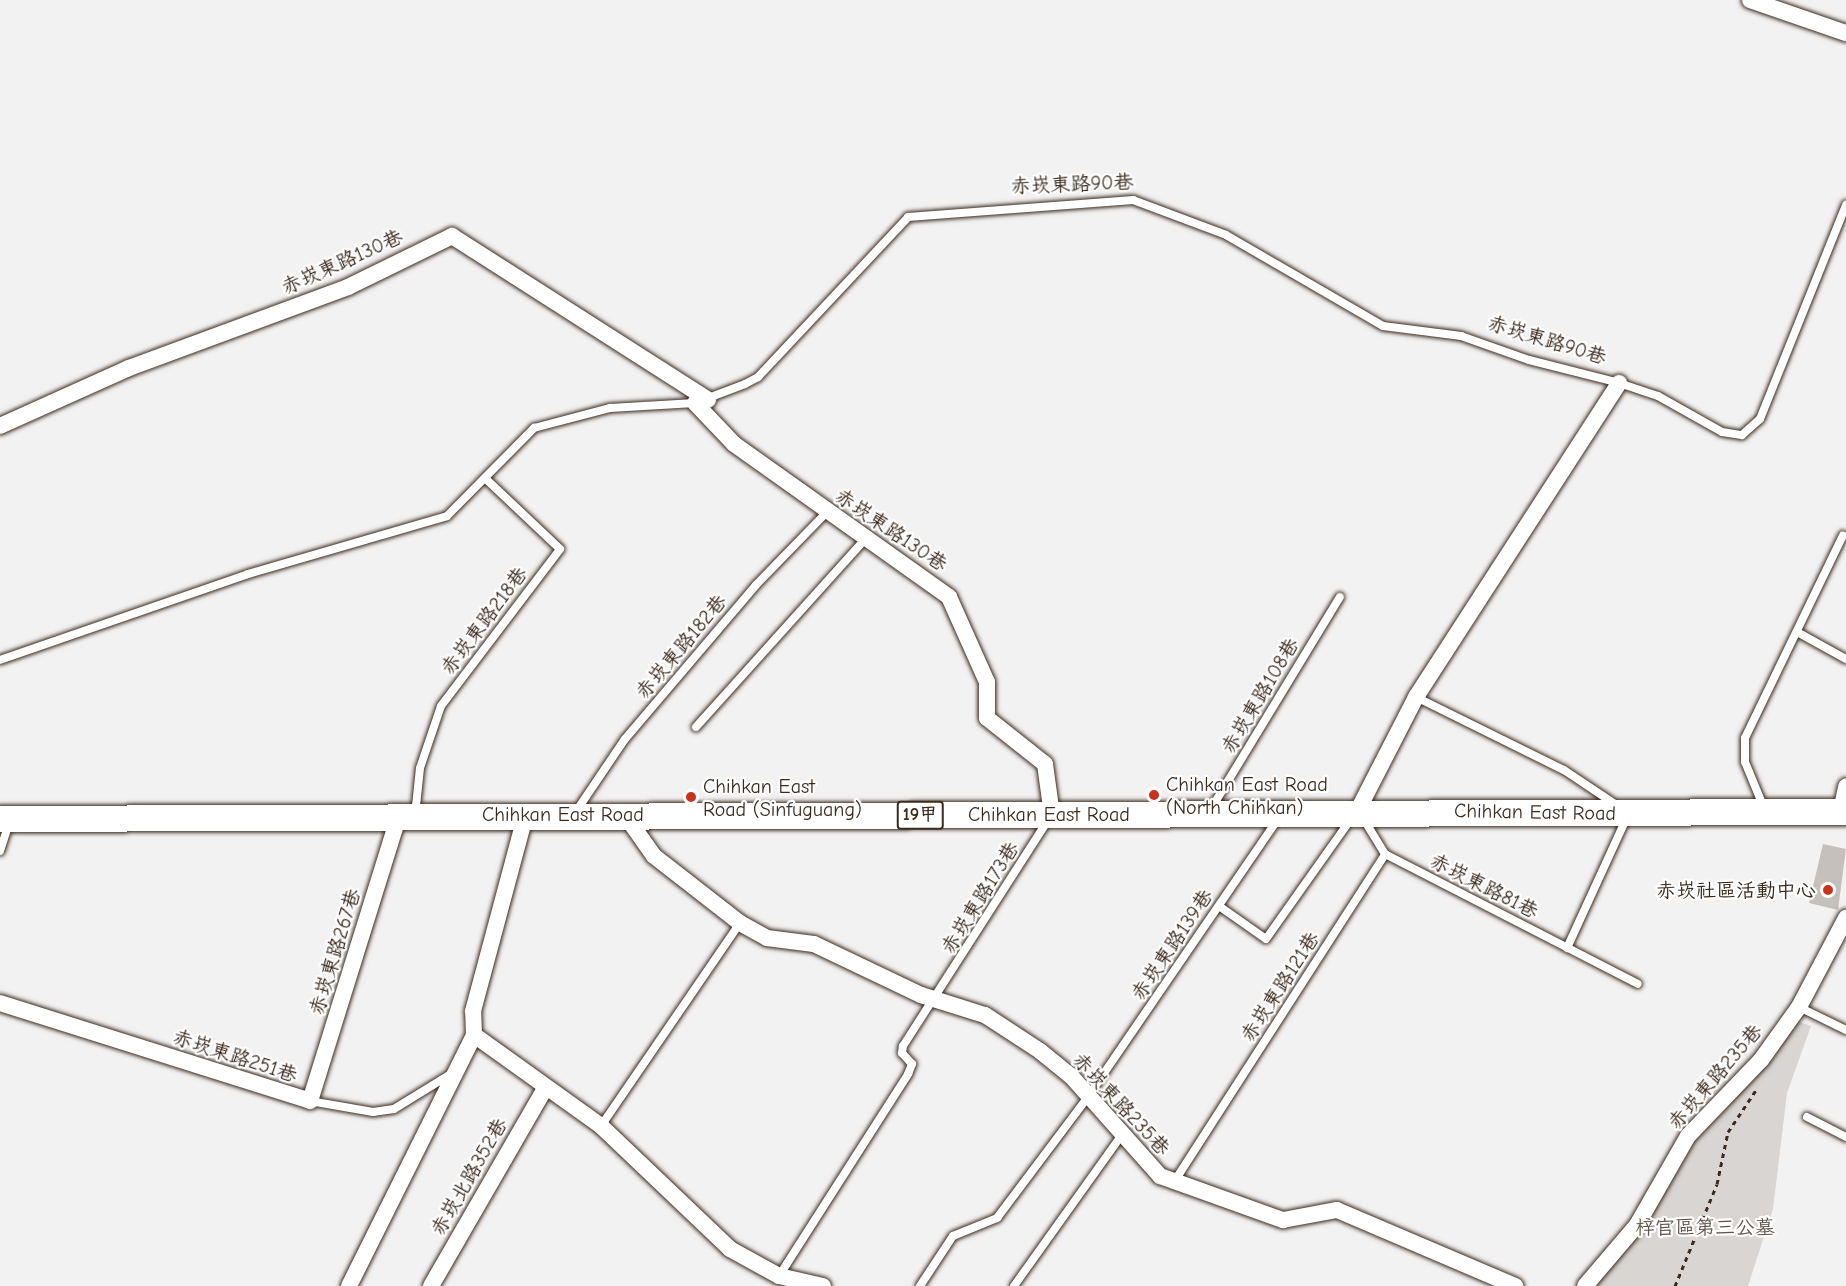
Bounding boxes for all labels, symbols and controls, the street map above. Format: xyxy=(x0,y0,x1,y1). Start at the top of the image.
street label: 赤崁東路90巷 xyxy=(1010,170,1134,198)
street label: 赤崁東路130巷 xyxy=(278,225,406,299)
street label: 赤崁東路90巷 xyxy=(1485,311,1609,369)
street label: 赤崁東路130巷 xyxy=(830,484,952,576)
street label: 赤崁東路218巷 xyxy=(436,562,532,680)
street label: 赤崁東路182巷 xyxy=(630,590,732,704)
street label: 赤崁東路108巷 xyxy=(1216,634,1304,758)
place label: Chihkan East Road (North Chihkan) xyxy=(1166,772,1328,819)
place label: Chihkan East Road (Sinfuguang) xyxy=(703,774,862,821)
marker: Chihkan East Road (North Chihkan) xyxy=(1147,788,1161,802)
marker: Chihkan East Road (Sinfuguang) xyxy=(684,790,698,804)
street label: Chihkan East Road xyxy=(1454,799,1616,825)
road number: 19甲 xyxy=(896,800,944,830)
street label: Chihkan East Road xyxy=(482,802,644,826)
street label: Chihkan East Road xyxy=(968,802,1130,826)
street label: 赤崁東路173巷 xyxy=(936,838,1024,958)
street label: 赤崁東路81巷 xyxy=(1426,848,1542,924)
place label: 赤崁社區活動中心 xyxy=(1656,878,1816,902)
marker: 赤崁社區活動中心 xyxy=(1821,883,1835,897)
street label: 赤崁東路139巷 xyxy=(1126,885,1218,1005)
street label: 赤崁東路267巷 xyxy=(304,886,366,1018)
street label: 赤崁東路121巷 xyxy=(1236,928,1324,1046)
street label: 赤崁東路235巷 xyxy=(1663,1020,1767,1134)
street label: 赤崁東路251巷 xyxy=(170,1025,300,1087)
street label: 赤崁東路235巷 xyxy=(1067,1048,1175,1160)
street label: 赤崁北路352巷 xyxy=(426,1114,512,1240)
park label: 梓官區第三公墓 xyxy=(1635,1215,1775,1239)

